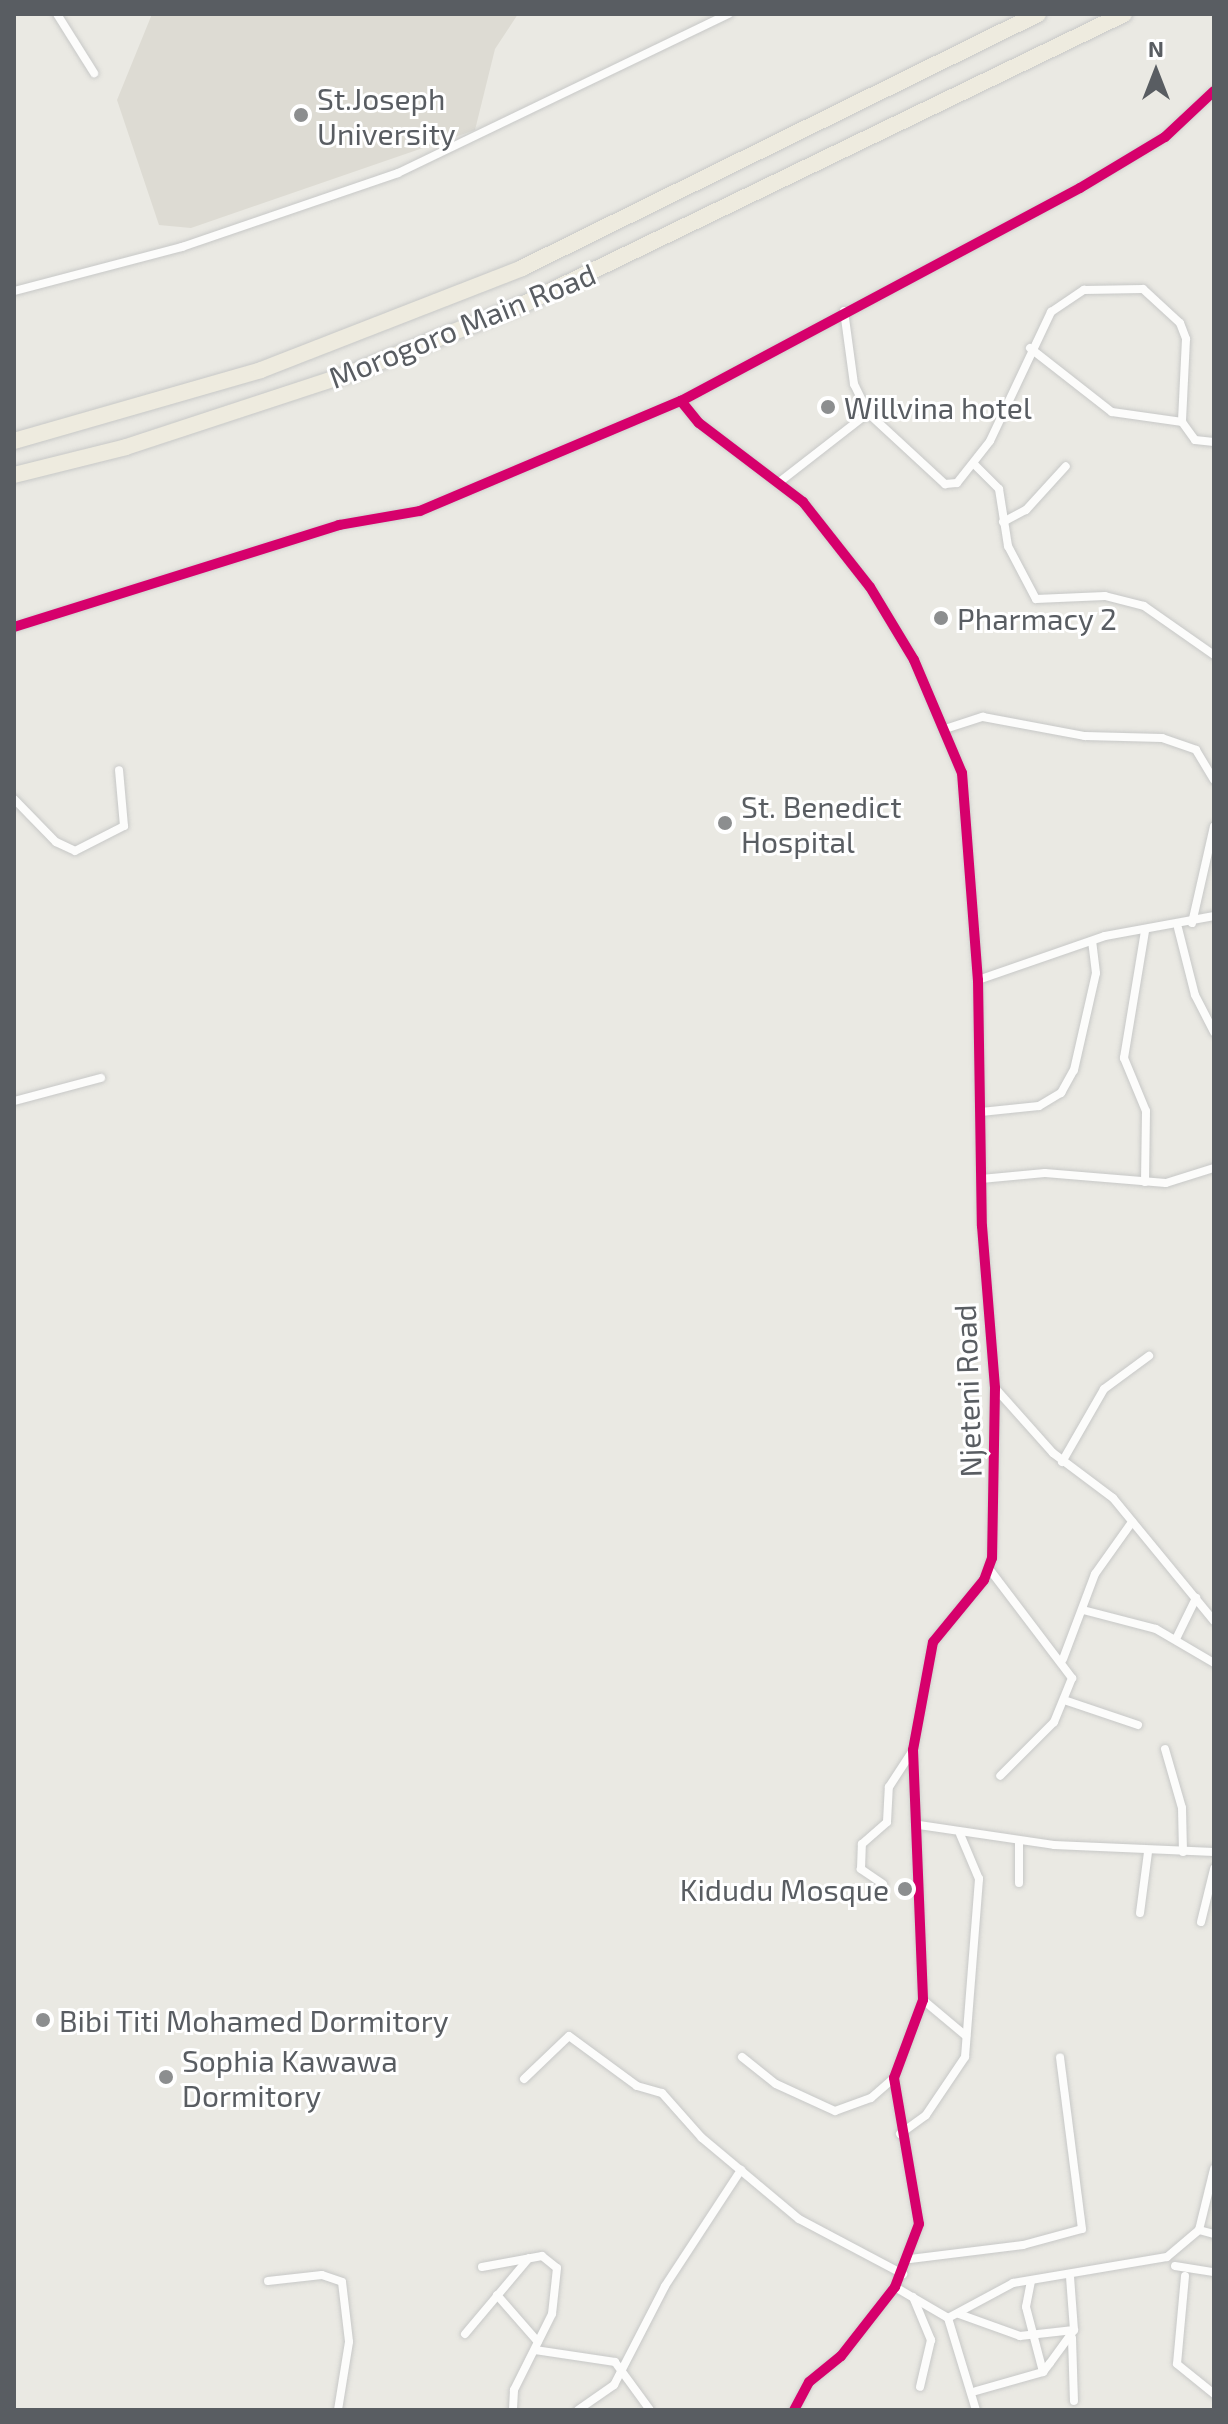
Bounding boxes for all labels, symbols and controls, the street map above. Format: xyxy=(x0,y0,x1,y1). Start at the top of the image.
north arrow xyxy=(1116,32,1196,112)
text: N xyxy=(1148,35,1164,61)
place label: St.Joseph University xyxy=(317,80,456,150)
marker: St.Joseph University xyxy=(292,106,310,124)
street label: Morogoro Main Road xyxy=(323,255,601,395)
place label: Willvina hotel xyxy=(844,389,1032,425)
marker: Willvina hotel xyxy=(819,398,837,416)
place label: Pharmacy 2 xyxy=(957,600,1117,636)
marker: Pharmacy 2 xyxy=(932,609,950,627)
place label: St. Benedict Hospital xyxy=(741,788,902,858)
marker: St. Benedict Hospital xyxy=(716,814,734,832)
street label: Njeteni Road xyxy=(946,1304,988,1478)
place label: Kidudu Mosque xyxy=(680,1871,889,1907)
marker: Kidudu Mosque xyxy=(896,1880,914,1898)
place label: Bibi Titi Mohamed Dormitory xyxy=(59,2002,449,2038)
marker: Bibi Titi Mohamed Dormitory xyxy=(34,2011,52,2029)
place label: Sophia Kawawa Dormitory xyxy=(182,2042,398,2112)
marker: Sophia Kawawa Dormitory xyxy=(157,2068,175,2086)

